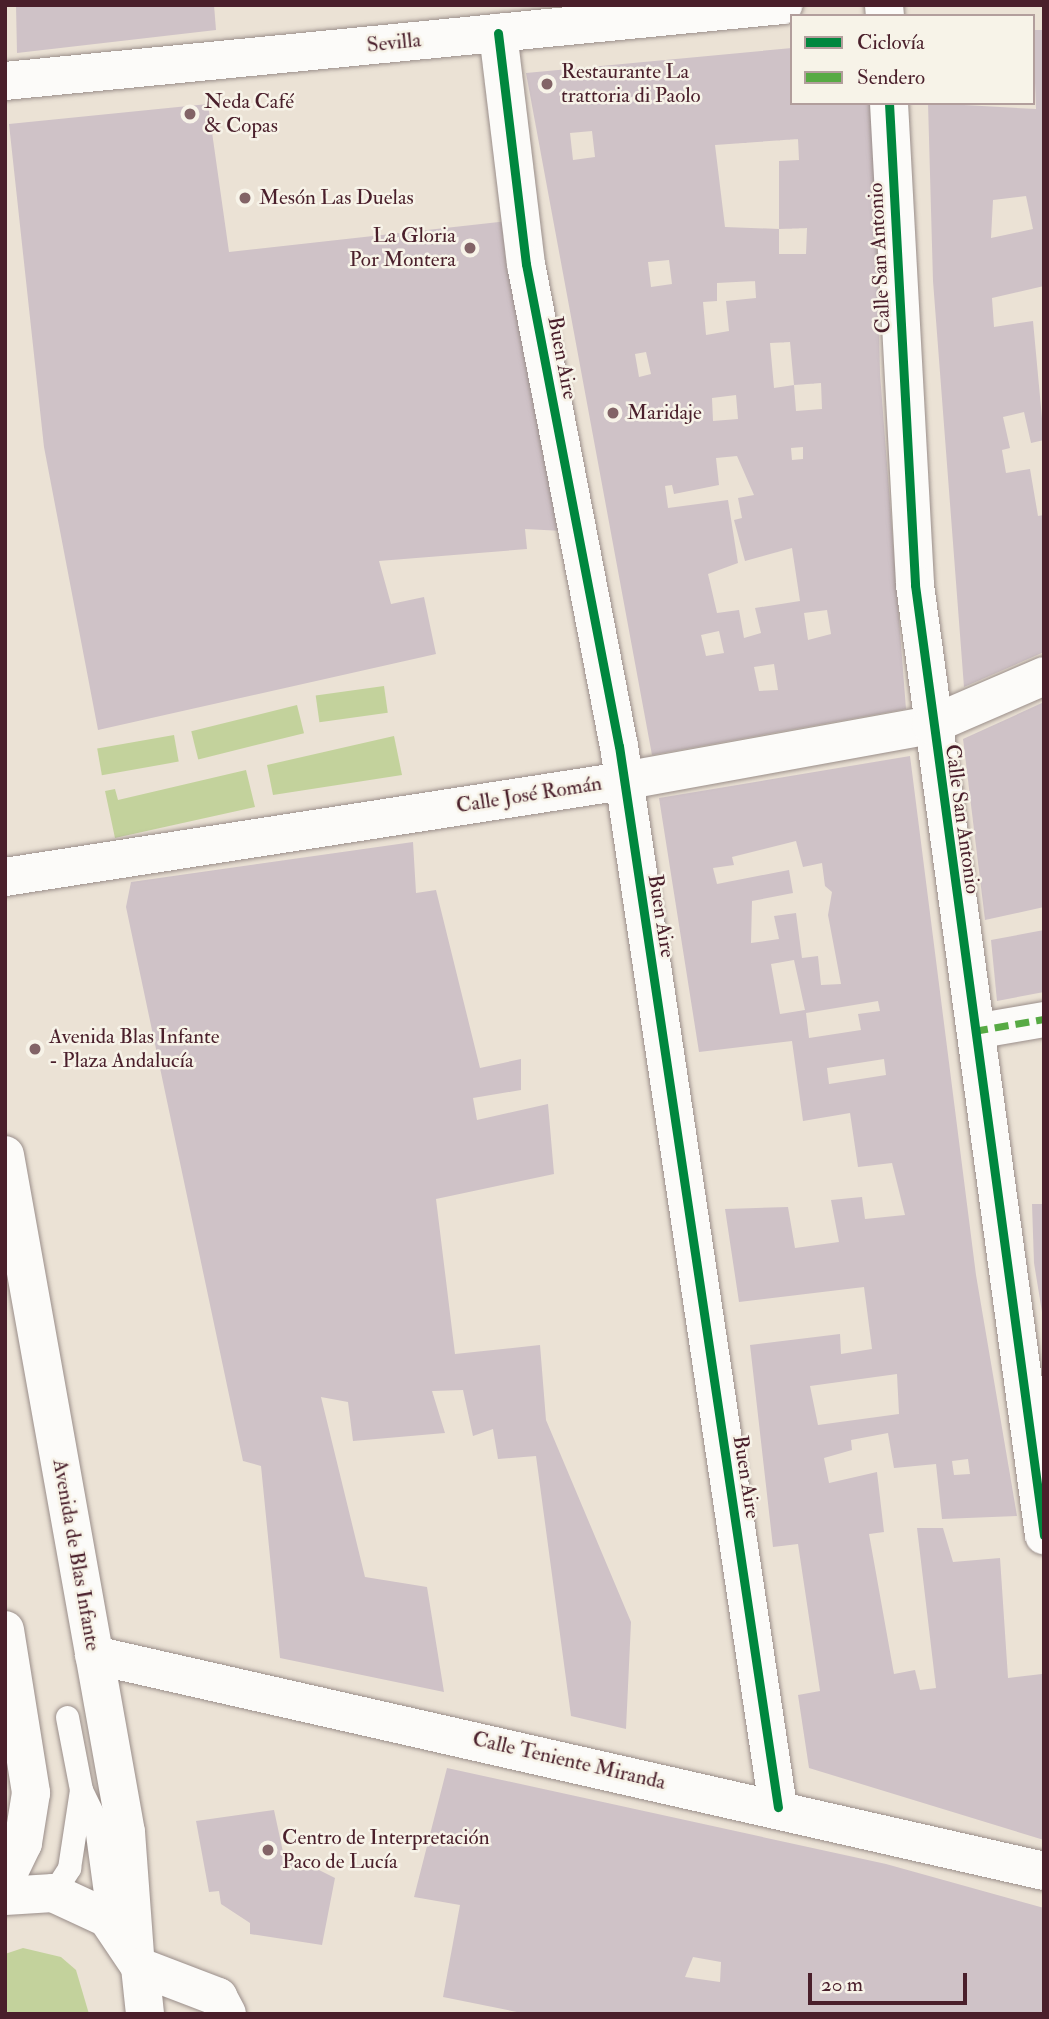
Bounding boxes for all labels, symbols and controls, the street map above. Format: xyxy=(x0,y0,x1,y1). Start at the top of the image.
legend xyxy=(790,14,1035,105)
street label: Sevilla xyxy=(366,28,422,58)
text: Ciclovía xyxy=(857,29,925,56)
place label: Restaurante La trattoria di Paolo xyxy=(561,59,701,109)
text: Sendero xyxy=(857,64,925,91)
marker: Restaurante La trattoria di Paolo xyxy=(539,76,555,92)
place label: Neda Café & Copas xyxy=(204,89,294,139)
marker: Neda Café & Copas xyxy=(182,106,198,122)
street label: Calle San Antonio xyxy=(863,182,897,334)
place label: Mesón Las Duelas xyxy=(259,185,414,211)
marker: Mesón Las Duelas xyxy=(237,190,253,206)
place label: La Gloria Por Montera xyxy=(349,223,456,273)
marker: La Gloria Por Montera xyxy=(462,240,478,256)
street label: Buen Aire xyxy=(542,314,582,402)
place label: Maridaje xyxy=(627,400,702,426)
marker: Maridaje xyxy=(605,405,621,421)
street label: Calle San Antonio xyxy=(939,743,985,895)
street label: Calle José Román xyxy=(454,771,604,819)
street label: Buen Aire xyxy=(642,872,680,960)
place label: Avenida Blas Infante - Plaza Andalucía xyxy=(49,1024,220,1074)
marker: Avenida Blas Infante - Plaza Andalucía xyxy=(27,1041,43,1057)
street label: Buen Aire xyxy=(727,1433,765,1521)
street label: Avenida de Blas Infante xyxy=(47,1457,105,1653)
street label: Calle Teniente Miranda xyxy=(470,1727,668,1795)
place label: Centro de Interpretación Paco de Lucía xyxy=(282,1825,489,1875)
marker: Centro de Interpretación Paco de Lucía xyxy=(260,1842,276,1858)
scale bar xyxy=(811,1960,970,2004)
text: 20 m xyxy=(821,1971,863,1998)

